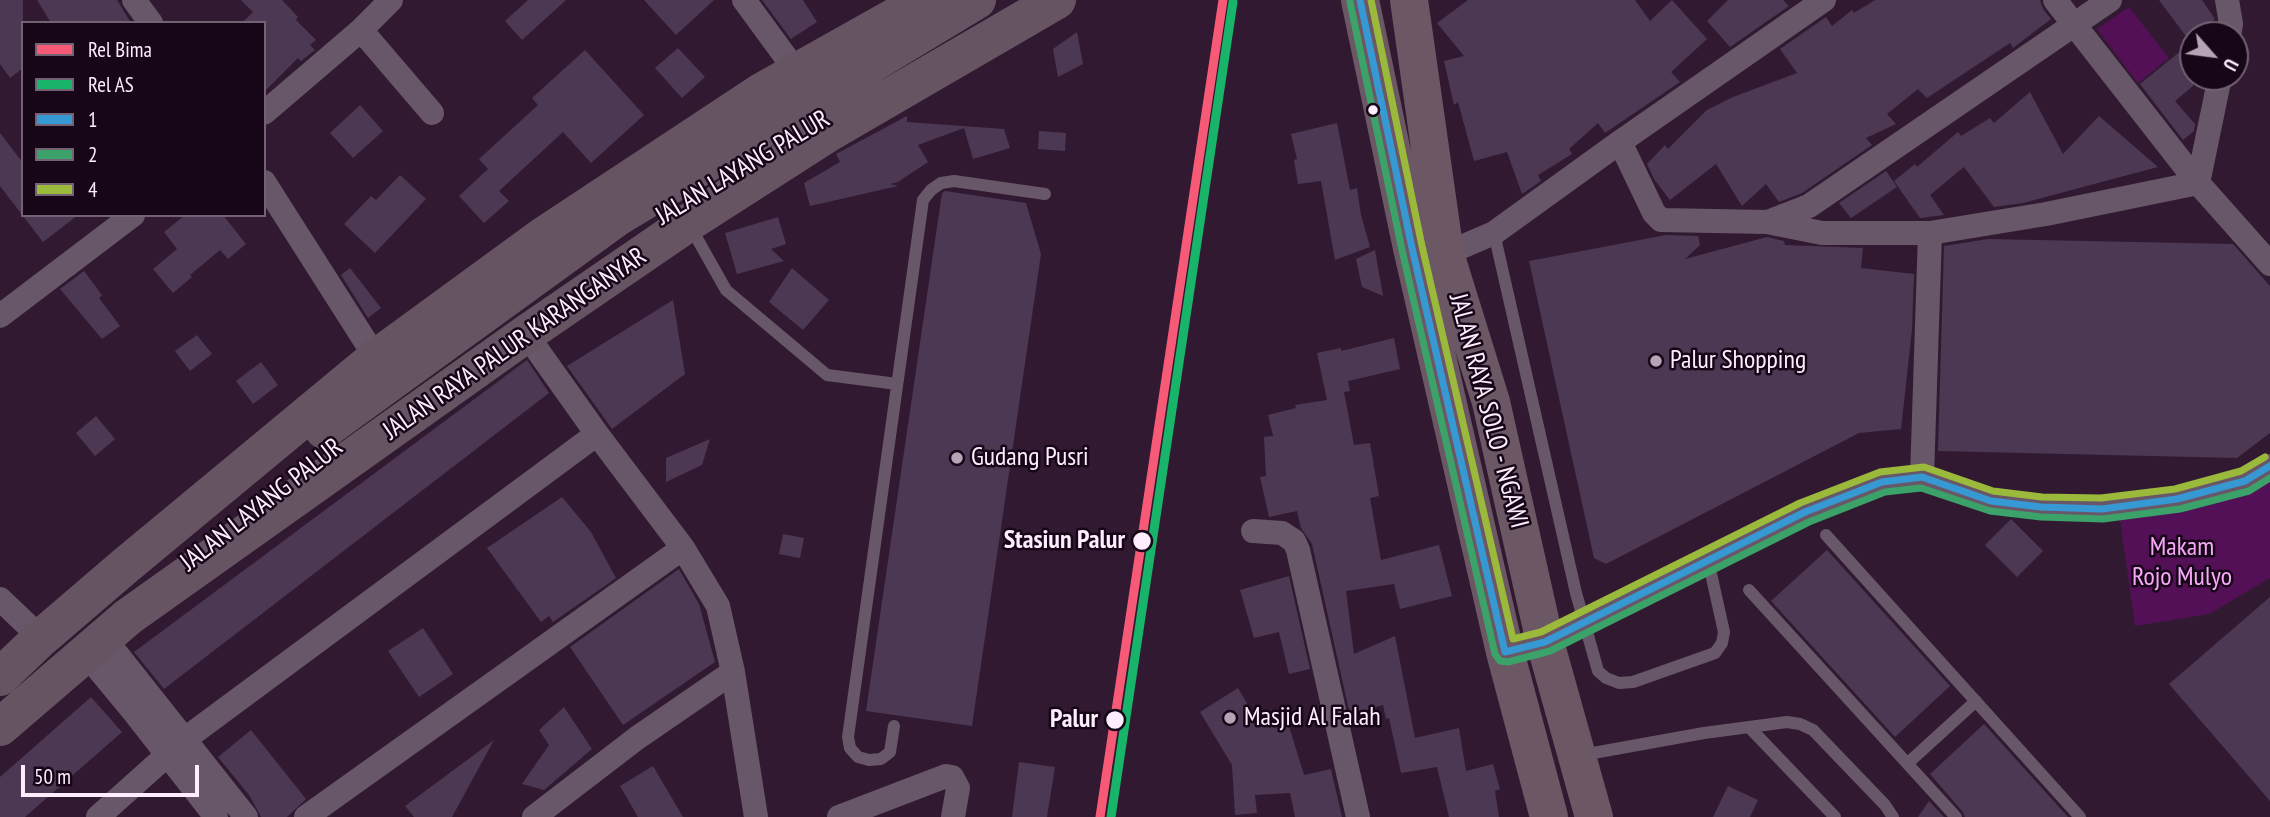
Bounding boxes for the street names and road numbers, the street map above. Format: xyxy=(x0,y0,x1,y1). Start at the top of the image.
street label: JALAN LAYANG PALUR xyxy=(650,104,836,232)
street label: JALAN RAYA PALUR KARANGANYAR xyxy=(377,241,653,447)
street label: JALAN RAYA SOLO - NGAWI xyxy=(1442,290,1534,532)
street label: JALAN LAYANG PALUR xyxy=(175,432,349,578)

